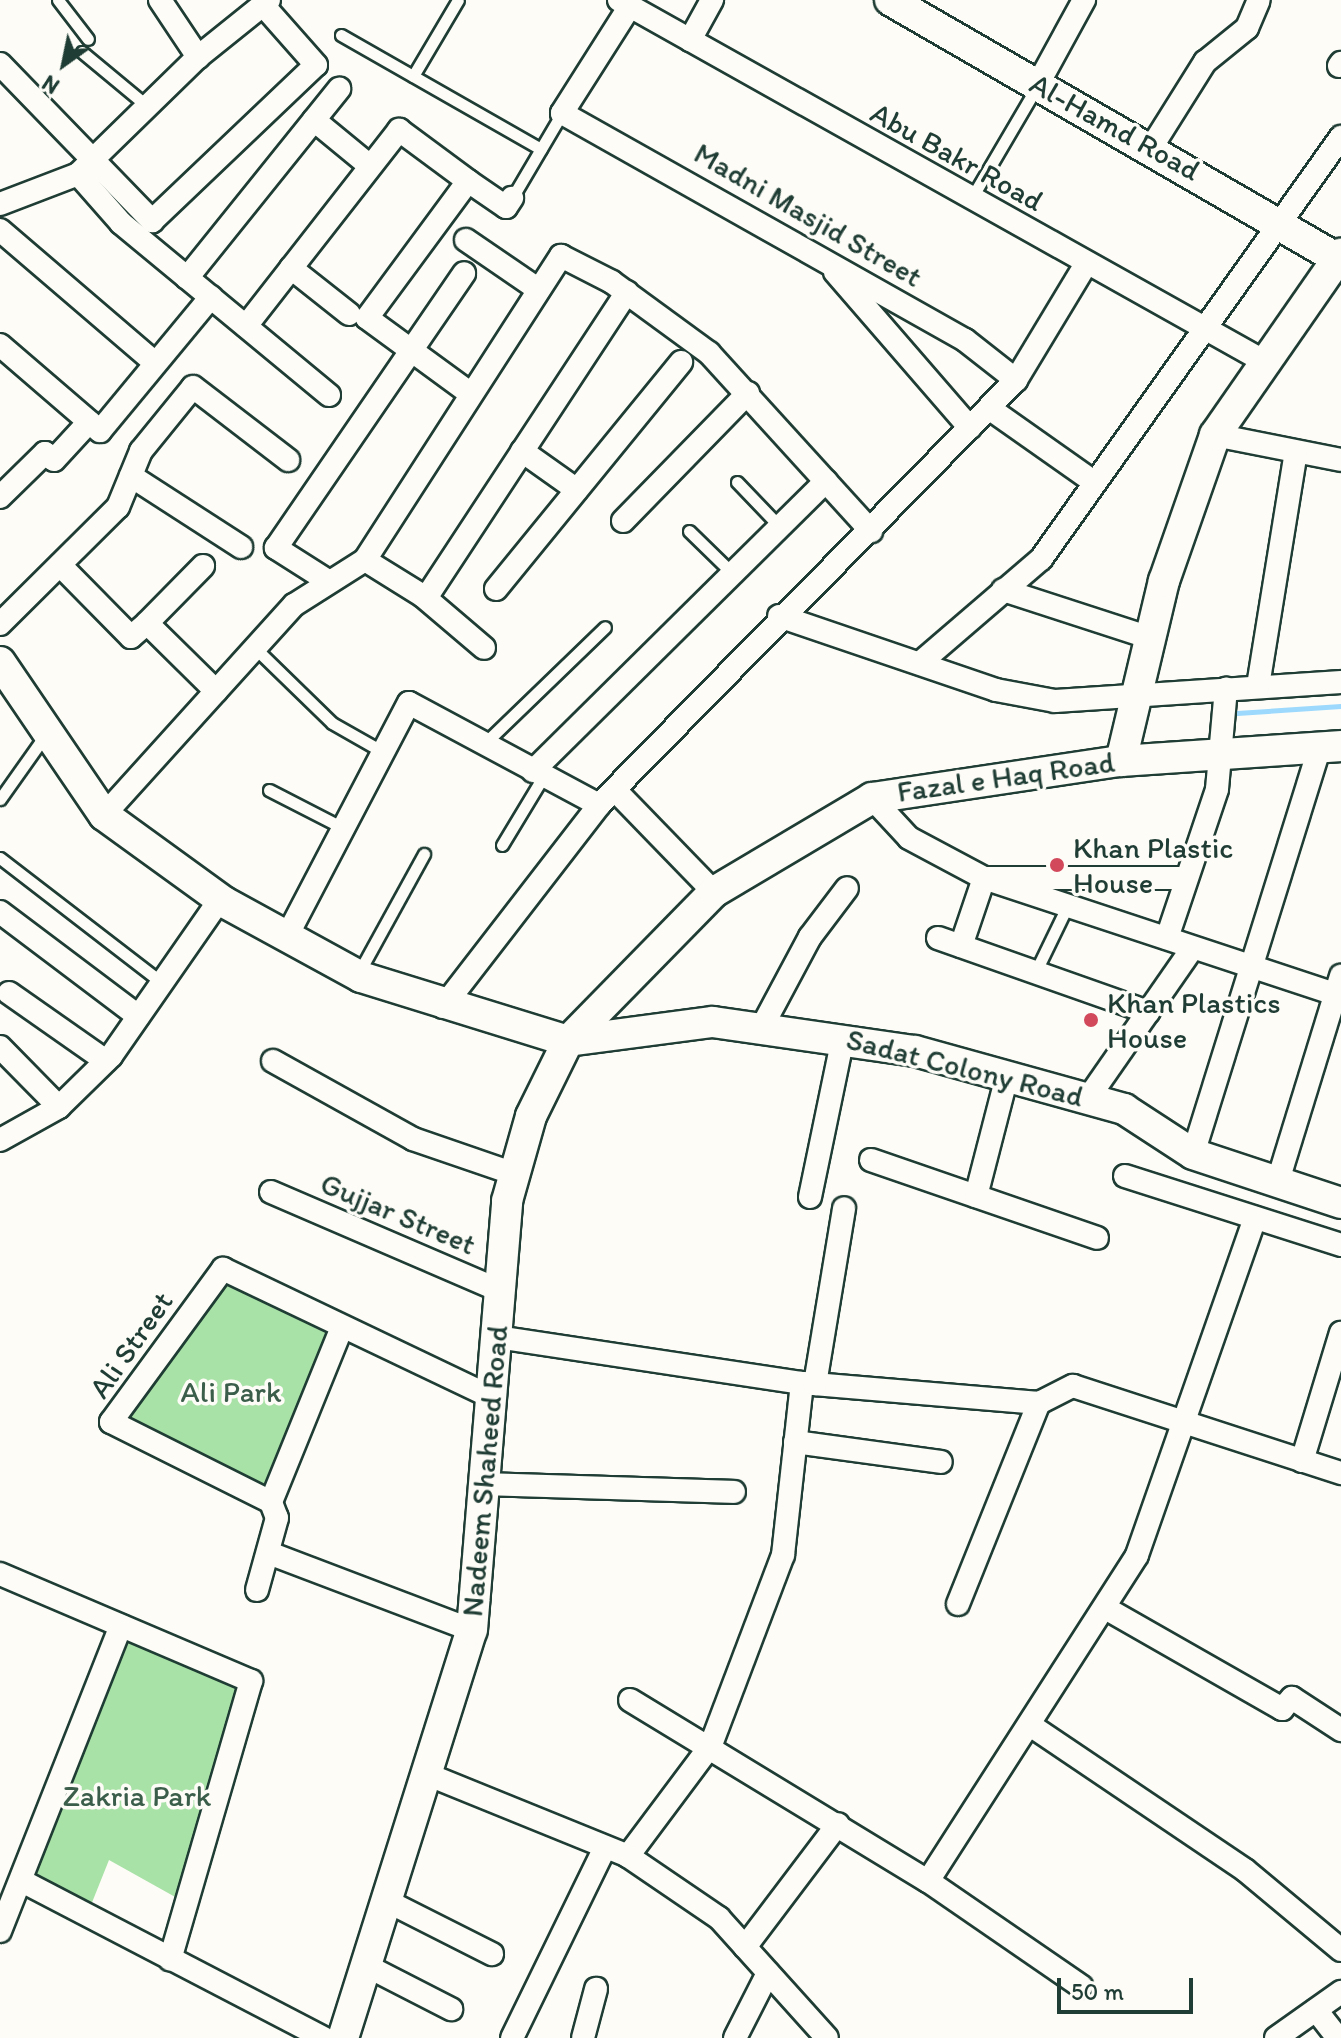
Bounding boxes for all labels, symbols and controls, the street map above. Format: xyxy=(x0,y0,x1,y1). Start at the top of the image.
north arrow xyxy=(24,24,104,104)
street label: Al-Hamd Road xyxy=(1024,66,1206,188)
text: N xyxy=(37,69,64,100)
street label: Abu Bakr Road xyxy=(865,95,1049,219)
street label: Madni Masjid Street xyxy=(688,135,928,295)
street label: Fazal e Haq Road xyxy=(896,744,1116,810)
place label: Khan Plastic House xyxy=(1073,830,1234,900)
marker: Khan Plastic House xyxy=(1048,856,1066,874)
place label: Khan Plastics House xyxy=(1107,985,1282,1056)
marker: Khan Plastics House xyxy=(1082,1011,1100,1029)
street label: Sadat Colony Road xyxy=(843,1021,1087,1115)
street label: Gujjar Street xyxy=(315,1165,481,1263)
street label: Ali Street xyxy=(81,1285,181,1405)
street label: Nadeem Shaheed Road xyxy=(454,1324,516,1618)
park label: Ali Park xyxy=(180,1374,282,1410)
park label: Zakria Park xyxy=(63,1778,211,1814)
scale bar xyxy=(1061,1962,1197,2012)
text: 50 m xyxy=(1071,1977,1124,2006)

